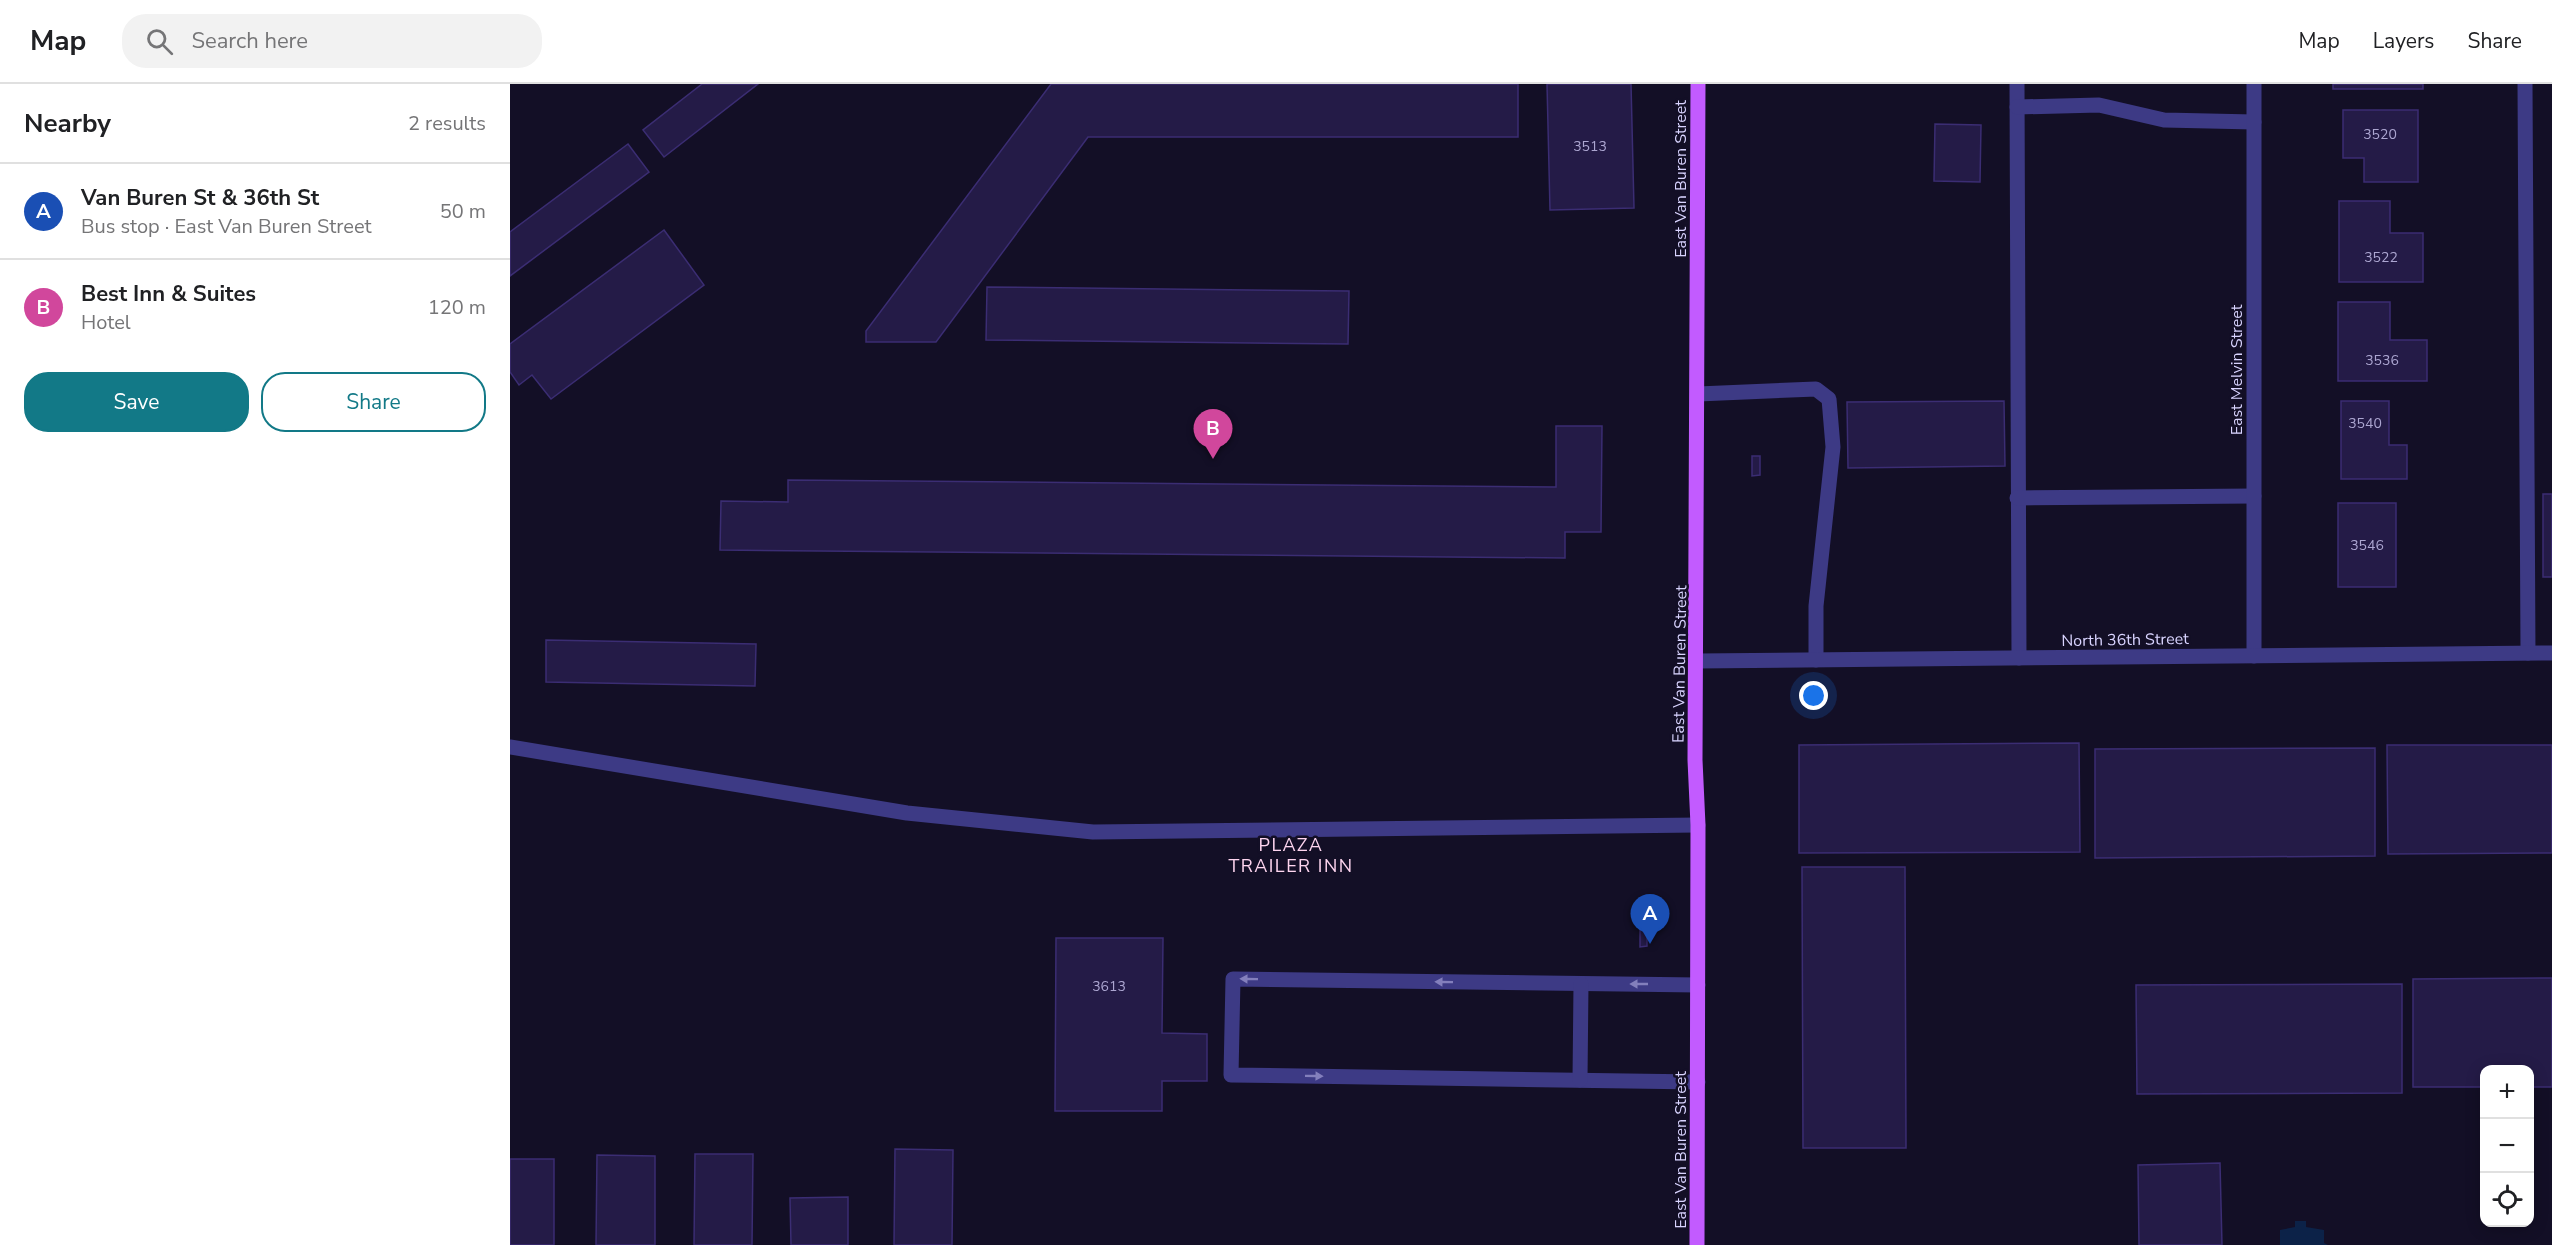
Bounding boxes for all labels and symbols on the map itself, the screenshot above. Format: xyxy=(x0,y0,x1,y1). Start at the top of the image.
street label: East Van Buren Street xyxy=(1670,100,1692,258)
house number: 3520 xyxy=(2363,125,2397,144)
house number: 3513 xyxy=(1573,137,1607,156)
house number: 3522 xyxy=(2364,248,2398,267)
street label: East Melvin Street xyxy=(2226,304,2248,435)
house number: 3536 xyxy=(2365,351,2399,370)
pin: B xyxy=(1194,410,1232,459)
house number: 3540 xyxy=(2348,414,2382,433)
house number: 3546 xyxy=(2350,536,2384,555)
street label: East Van Buren Street xyxy=(1668,585,1692,743)
street label: North 36th Street xyxy=(2061,628,2189,652)
your location xyxy=(1799,681,1828,710)
district label: PLAZA TRAILER INN xyxy=(1228,833,1354,878)
pin: A xyxy=(1630,894,1670,944)
one-way arrow xyxy=(1240,974,1259,984)
house number: 3613 xyxy=(1092,977,1126,996)
one-way arrow xyxy=(1435,977,1454,987)
one-way arrow xyxy=(1630,980,1649,989)
one-way arrow xyxy=(1305,1071,1324,1081)
street label: East Van Buren Street xyxy=(1670,1071,1692,1229)

